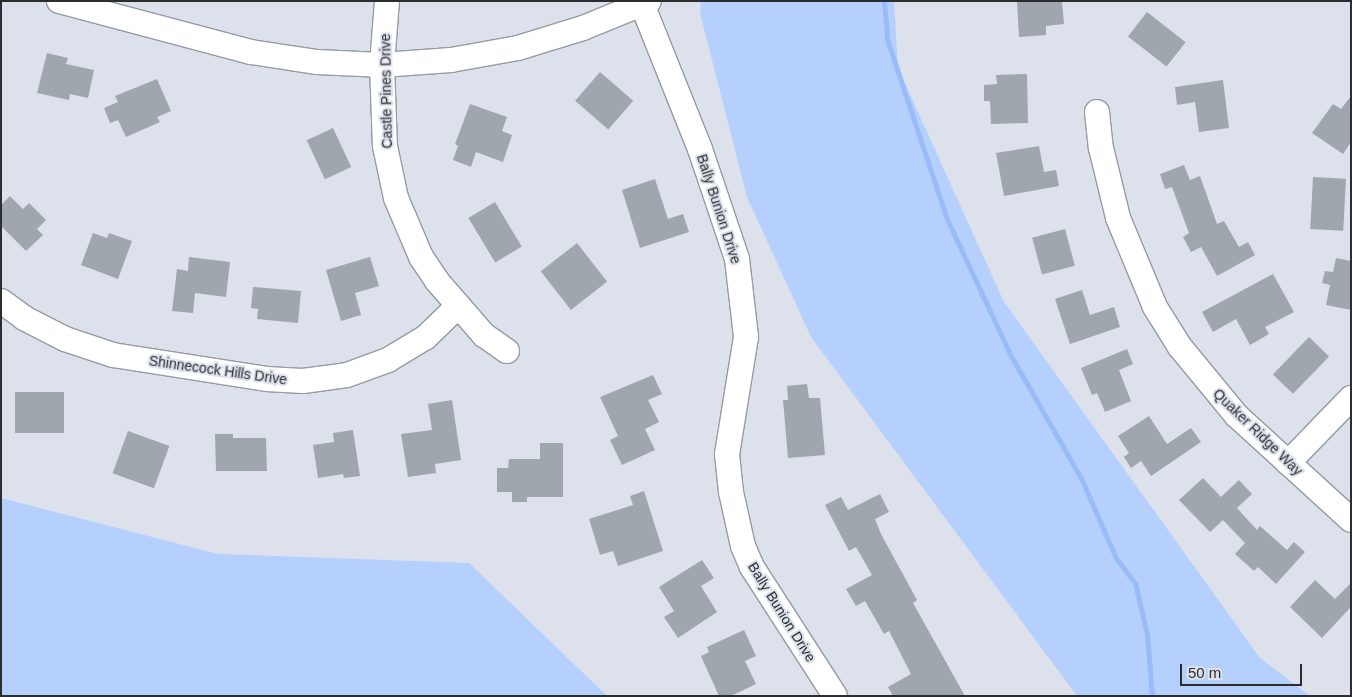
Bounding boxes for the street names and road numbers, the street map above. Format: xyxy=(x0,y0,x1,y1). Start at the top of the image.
street label: Castle Pines Drive xyxy=(377,33,395,149)
street label: Bally Bunion Drive xyxy=(693,152,745,266)
street label: Shinnecock Hills Drive xyxy=(148,352,288,388)
street label: Quaker Ridge Way xyxy=(1210,385,1306,479)
street label: Bally Bunion Drive xyxy=(745,559,819,665)

